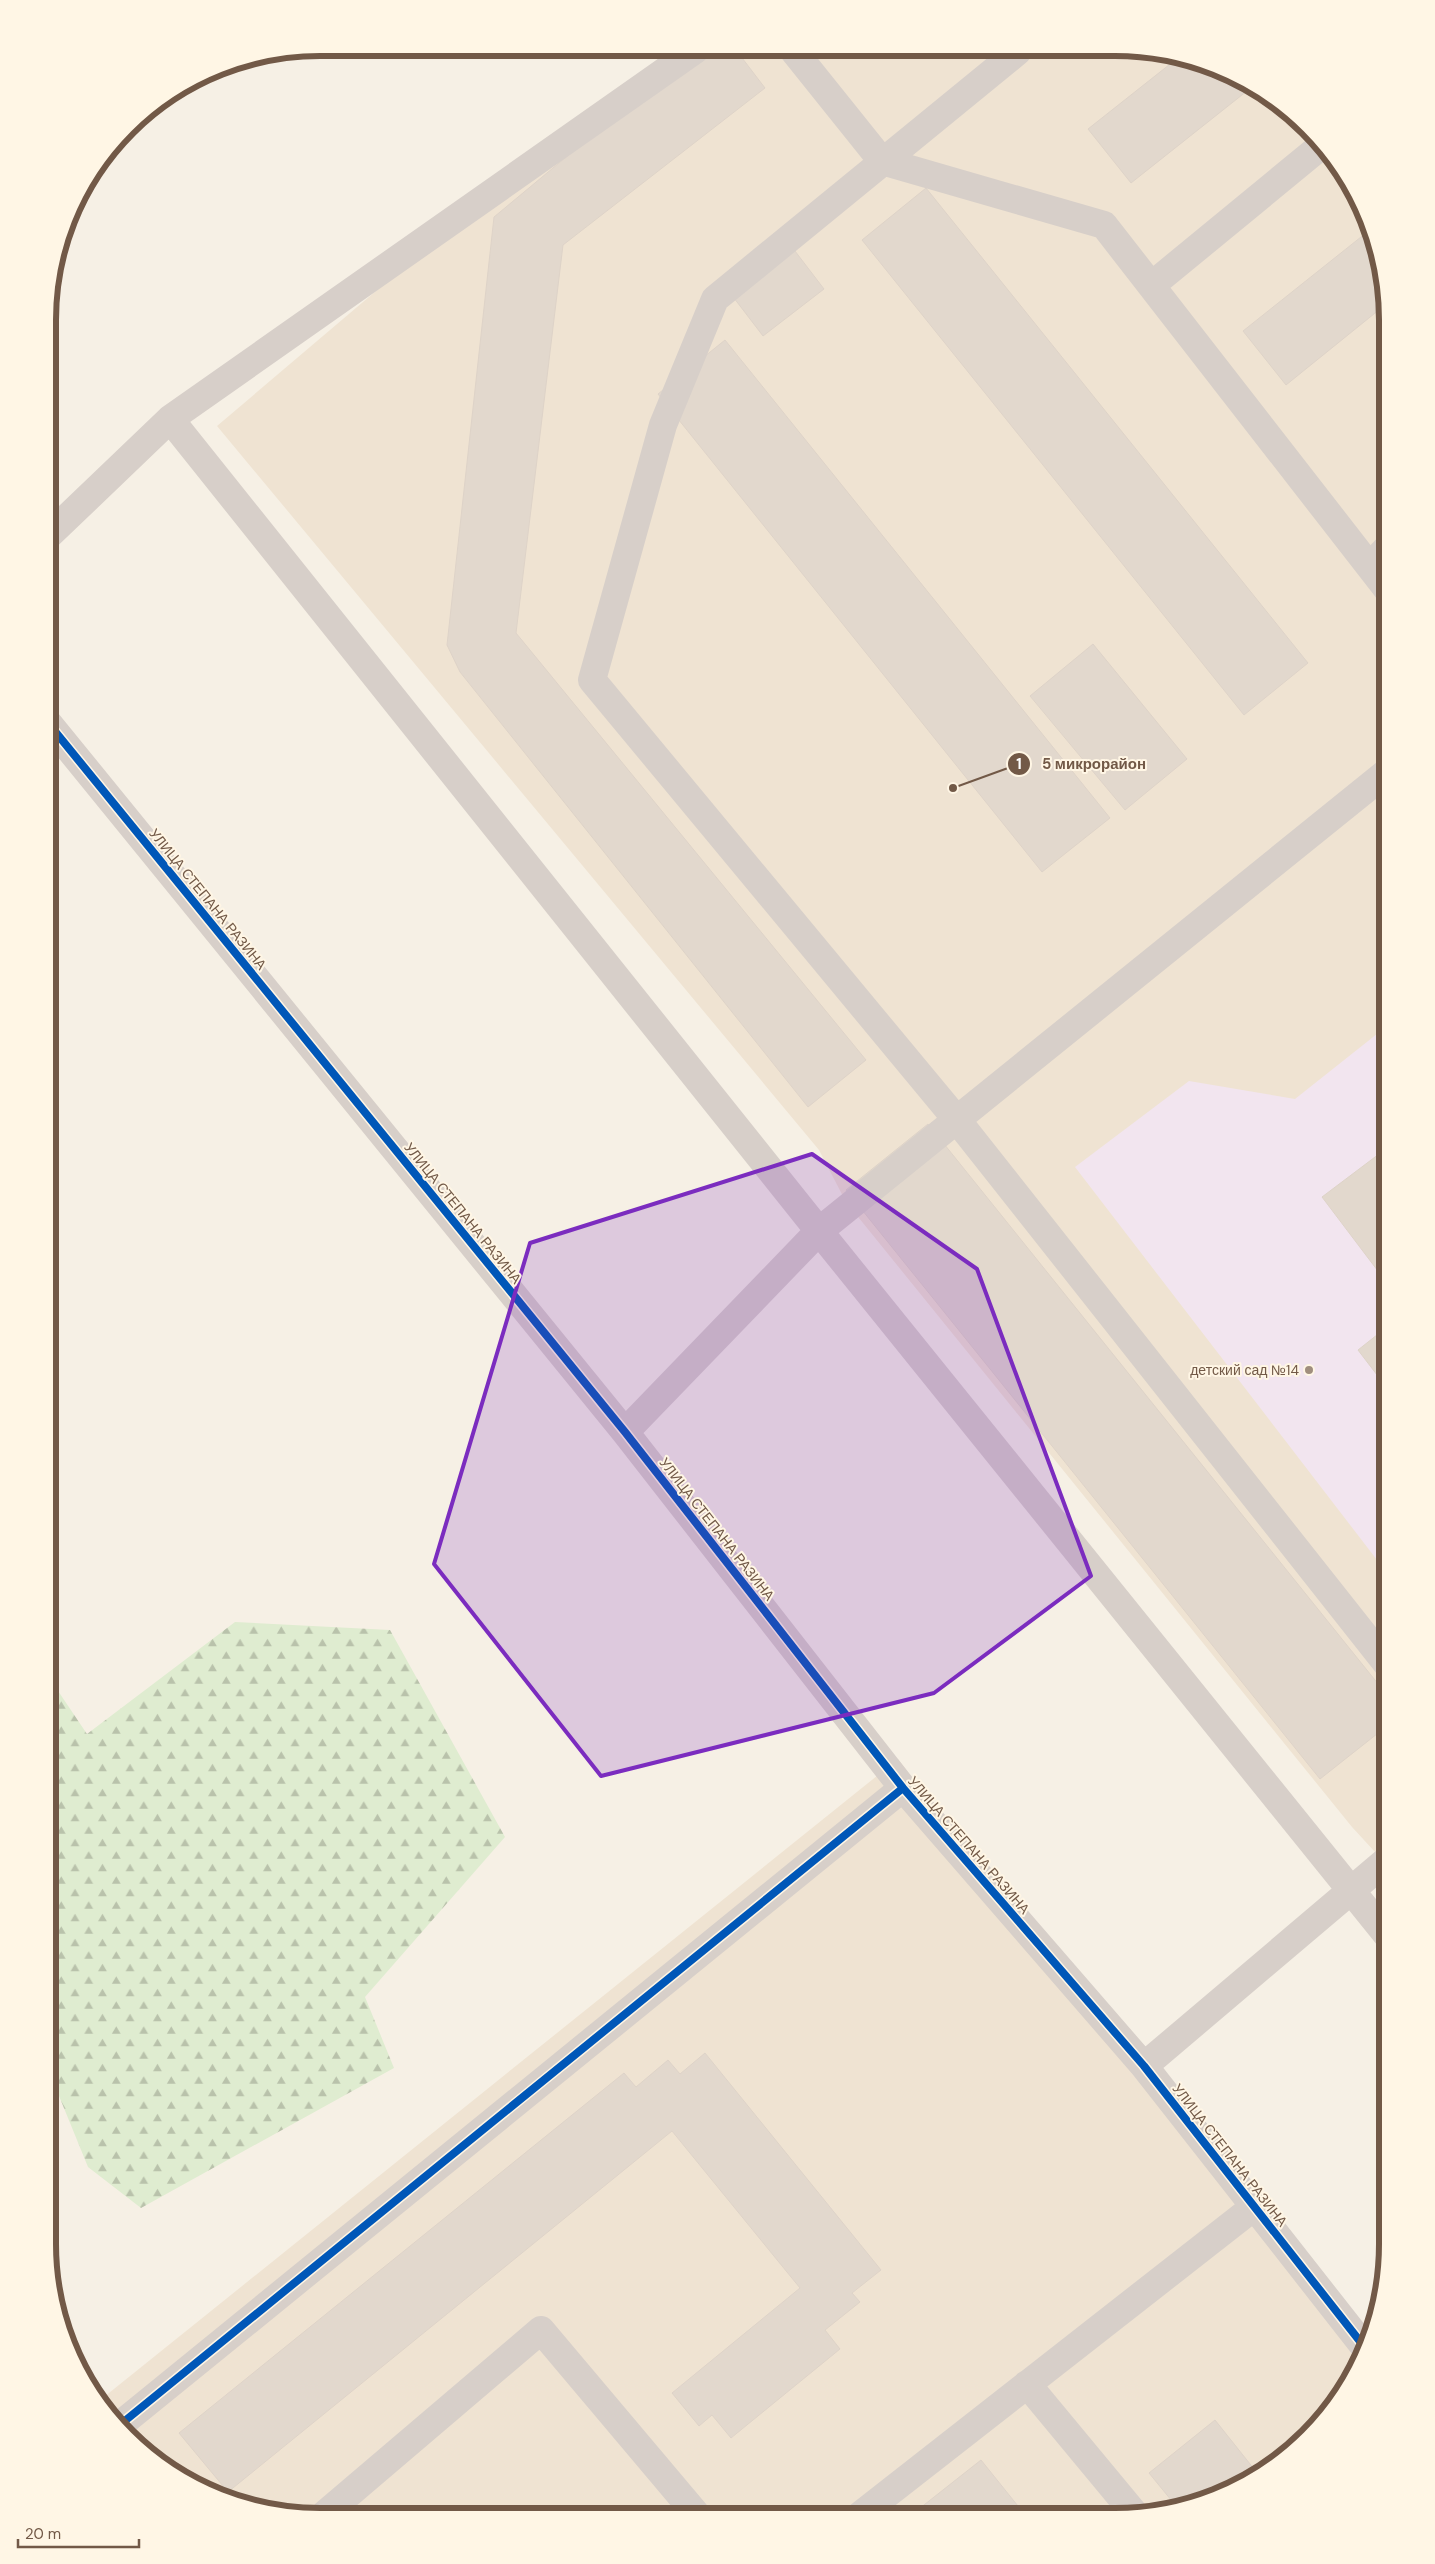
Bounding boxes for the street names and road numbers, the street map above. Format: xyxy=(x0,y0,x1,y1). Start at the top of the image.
street label: УЛИЦА СТЕПАНА РАЗИНА xyxy=(145,825,271,974)
street label: УЛИЦА СТЕПАНА РАЗИНА xyxy=(400,1139,526,1288)
street label: УЛИЦА СТЕПАНА РАЗИНА xyxy=(655,1454,779,1605)
street label: УЛИЦА СТЕПАНА РАЗИНА xyxy=(904,1772,1034,1918)
street label: УЛИЦА СТЕПАНА РАЗИНА xyxy=(1168,2080,1292,2231)

